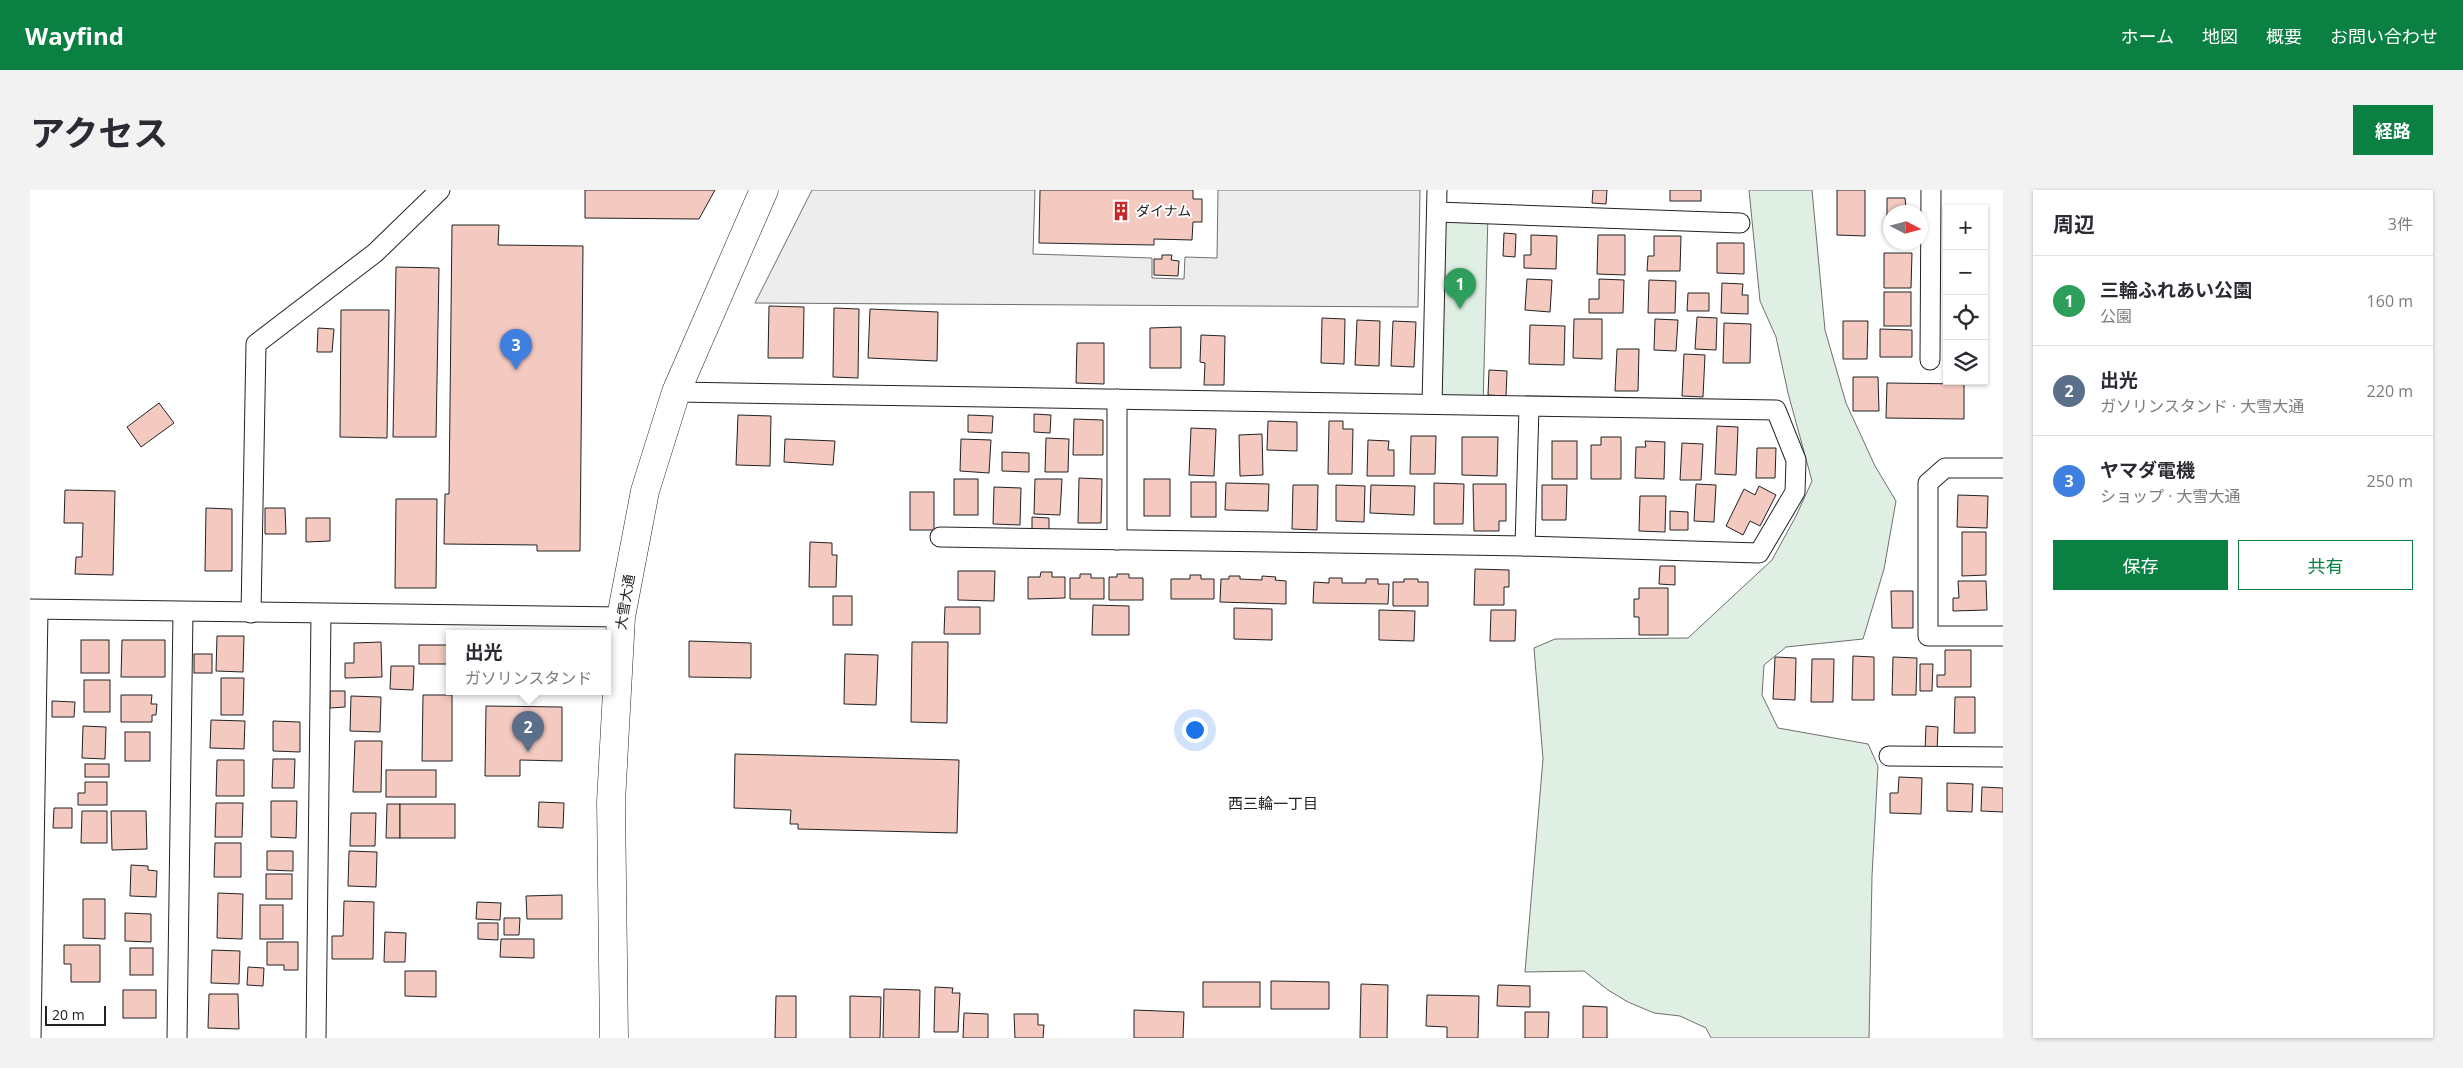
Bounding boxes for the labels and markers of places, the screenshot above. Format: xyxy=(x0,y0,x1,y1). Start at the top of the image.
building icon: ダイナム xyxy=(1110,200,1132,222)
place label: ダイナム xyxy=(1136,201,1191,220)
pin: 1 xyxy=(1444,268,1476,309)
pin: 3 xyxy=(500,329,532,370)
pin: 2 xyxy=(512,711,544,752)

